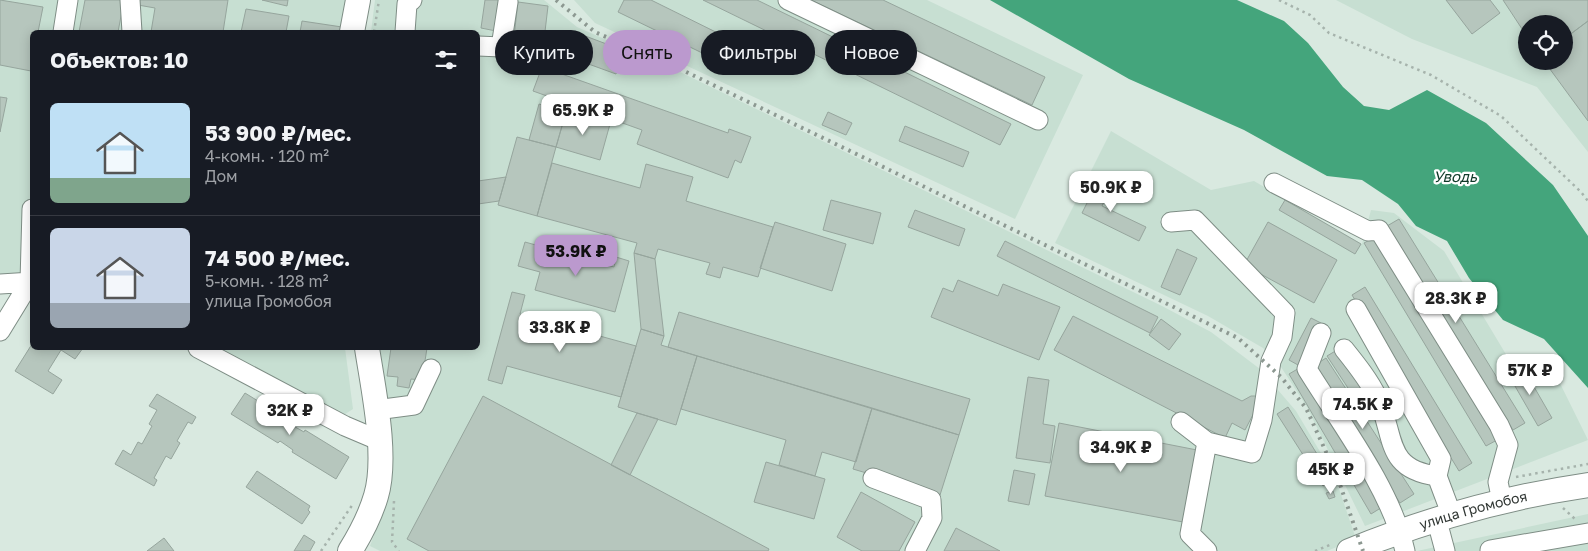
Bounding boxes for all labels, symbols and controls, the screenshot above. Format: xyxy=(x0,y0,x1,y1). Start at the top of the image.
map controls xyxy=(1518,15,1573,70)
button: locate xyxy=(1518,15,1573,70)
chip: Купить xyxy=(495,30,593,75)
chip: Снять xyxy=(603,30,691,75)
chip: Фильтры xyxy=(701,30,815,75)
chip: Новое xyxy=(825,30,917,75)
icon: filters xyxy=(432,46,460,74)
text: Объектов: 10 xyxy=(50,47,188,73)
pin: 65.9K ₽ xyxy=(537,94,629,136)
text: 65.9K ₽ xyxy=(552,100,614,120)
text: 53 900 ₽/мес. xyxy=(205,120,352,146)
icon: home xyxy=(90,123,150,183)
text: 4-комн. · 120 m² xyxy=(205,146,329,166)
text: Дом xyxy=(205,166,238,186)
water label: Уводь xyxy=(1433,167,1478,185)
pin: 50.9K ₽ xyxy=(1065,170,1157,213)
text: 50.9K ₽ xyxy=(1080,177,1142,197)
pin: 53.9K ₽ xyxy=(530,234,622,277)
text: 53.9K ₽ xyxy=(545,241,607,261)
text: 74 500 ₽/мес. xyxy=(205,245,350,271)
icon: home xyxy=(90,248,150,308)
text: 5-комн. · 128 m² xyxy=(205,271,328,291)
pin: 28.3K ₽ xyxy=(1410,282,1502,324)
text: 28.3K ₽ xyxy=(1425,288,1487,308)
text: улица Громобоя xyxy=(205,291,332,311)
pin: 33.8K ₽ xyxy=(514,310,606,353)
text: 33.8K ₽ xyxy=(529,317,591,337)
pin: 57K ₽ xyxy=(1495,354,1565,396)
text: 57K ₽ xyxy=(1508,360,1552,380)
pin: 74.5K ₽ xyxy=(1317,388,1409,430)
pin: 32K ₽ xyxy=(255,394,325,436)
text: 74.5K ₽ xyxy=(1333,394,1393,414)
text: 32K ₽ xyxy=(267,400,313,420)
pin: 34.9K ₽ xyxy=(1075,430,1167,473)
text: 34.9K ₽ xyxy=(1090,437,1152,457)
pin: 45K ₽ xyxy=(1296,452,1366,495)
text: 45K ₽ xyxy=(1308,459,1354,479)
street label: улица Громобоя xyxy=(1417,487,1529,533)

